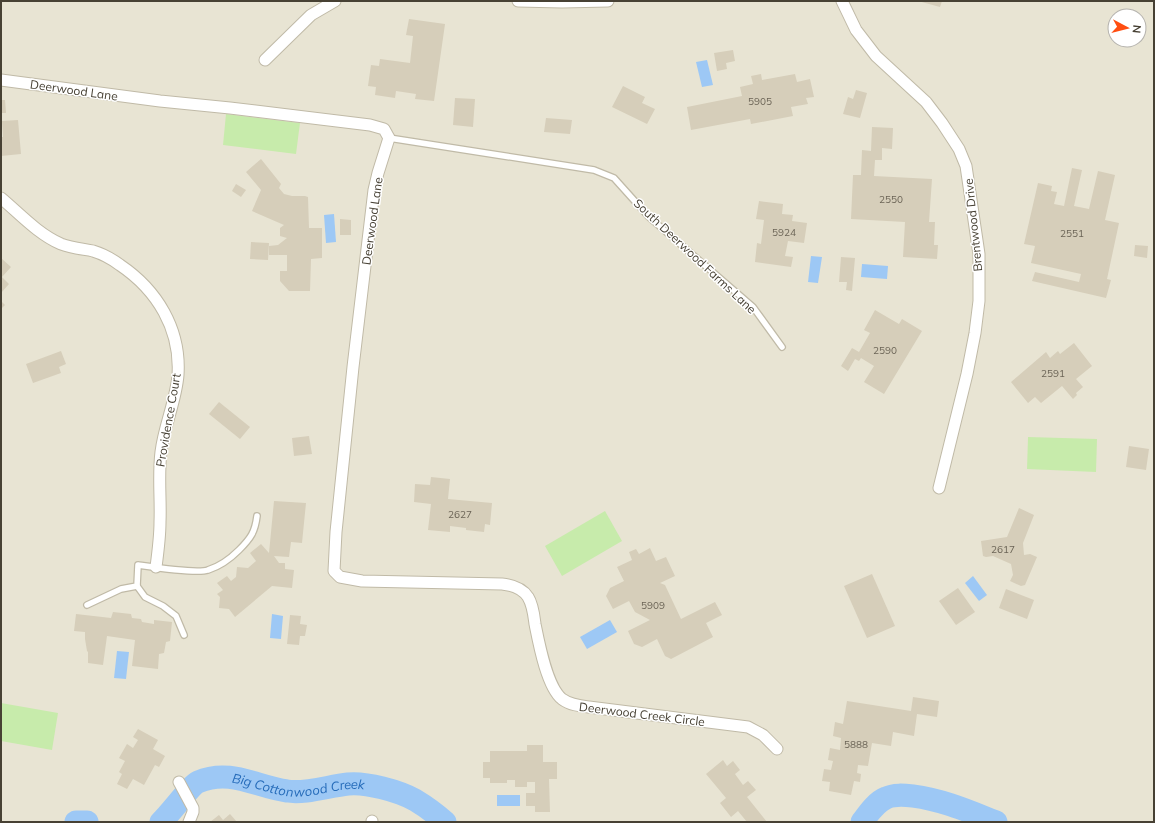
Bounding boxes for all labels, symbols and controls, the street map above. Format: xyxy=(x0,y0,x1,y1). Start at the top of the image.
north arrow xyxy=(1107,8,1147,48)
text: N xyxy=(1129,24,1144,34)
street label: Deerwood Lane xyxy=(29,76,119,104)
house number: 5905 xyxy=(748,95,772,108)
street label: Deerwood Lane xyxy=(358,176,386,266)
street label: Brentwood Drive xyxy=(961,178,985,272)
house number: 2550 xyxy=(879,193,903,206)
street label: South Deerwood Farms Lane xyxy=(631,195,759,317)
house number: 5924 xyxy=(772,226,796,239)
house number: 2551 xyxy=(1060,227,1084,240)
house number: 2590 xyxy=(873,344,897,357)
house number: 2591 xyxy=(1041,367,1065,380)
street label: Providence Court xyxy=(152,372,184,468)
house number: 2627 xyxy=(448,508,472,521)
house number: 2617 xyxy=(991,543,1015,556)
house number: 5909 xyxy=(641,599,665,612)
street label: Deerwood Creek Circle xyxy=(578,699,706,729)
house number: 5888 xyxy=(844,738,868,751)
water label: Big Cottonwood Creek xyxy=(231,770,366,800)

